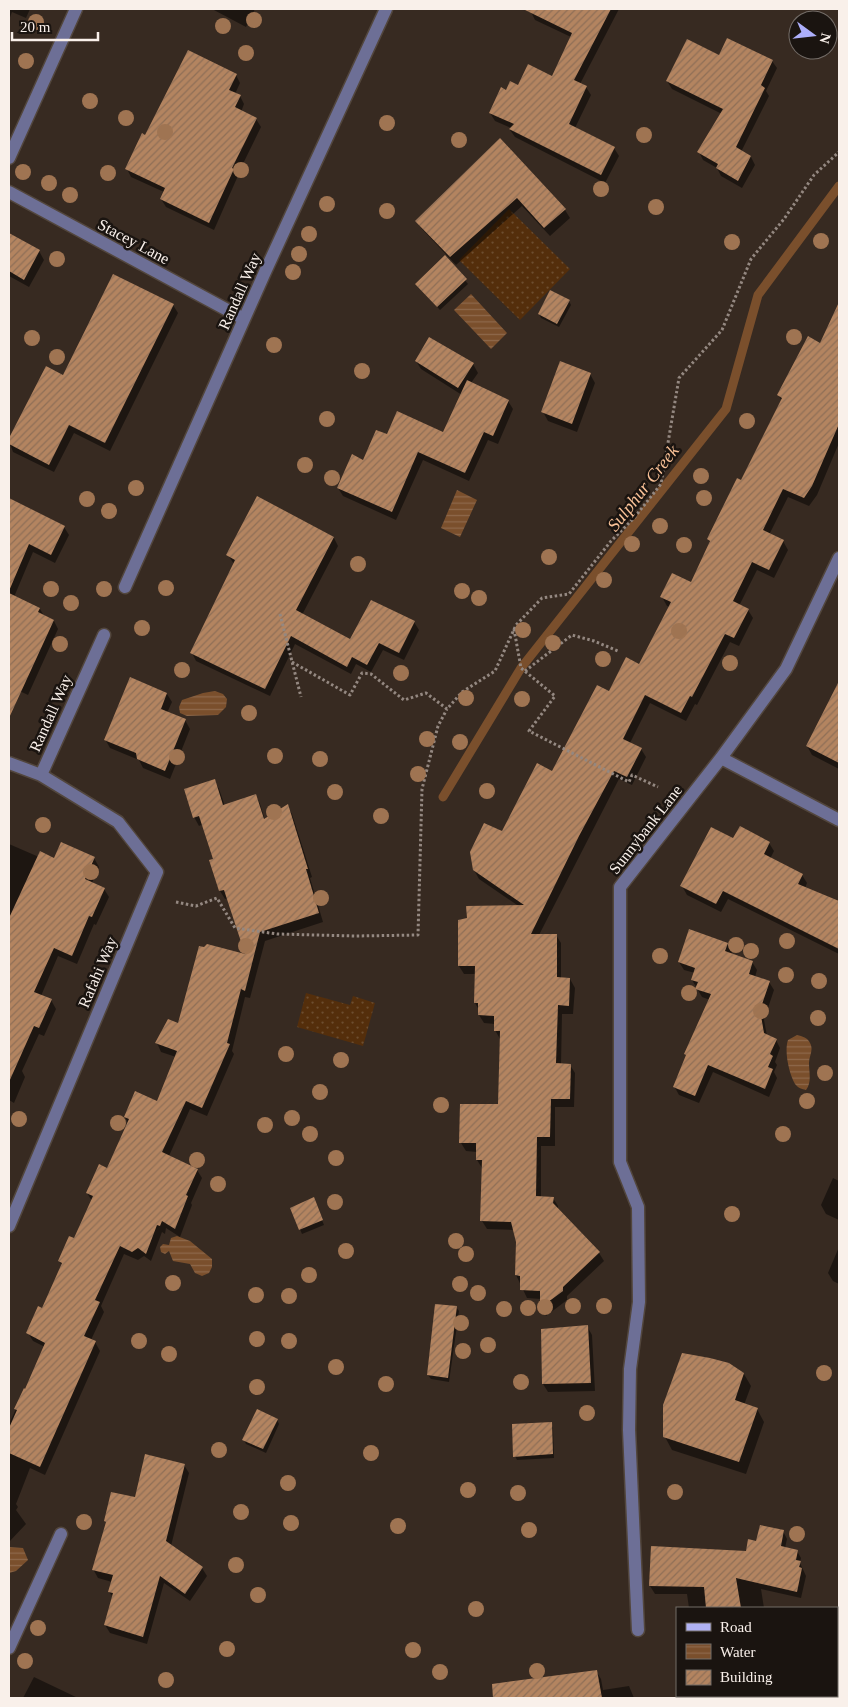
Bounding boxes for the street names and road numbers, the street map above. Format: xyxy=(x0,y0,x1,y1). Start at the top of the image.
street label: Stacey Lane xyxy=(95,215,172,268)
street label: Randall Way xyxy=(215,250,265,333)
street label: Randall Way xyxy=(26,672,76,755)
street label: Sunnybank Lane xyxy=(605,782,686,878)
street label: Rafahi Way xyxy=(75,934,121,1011)

